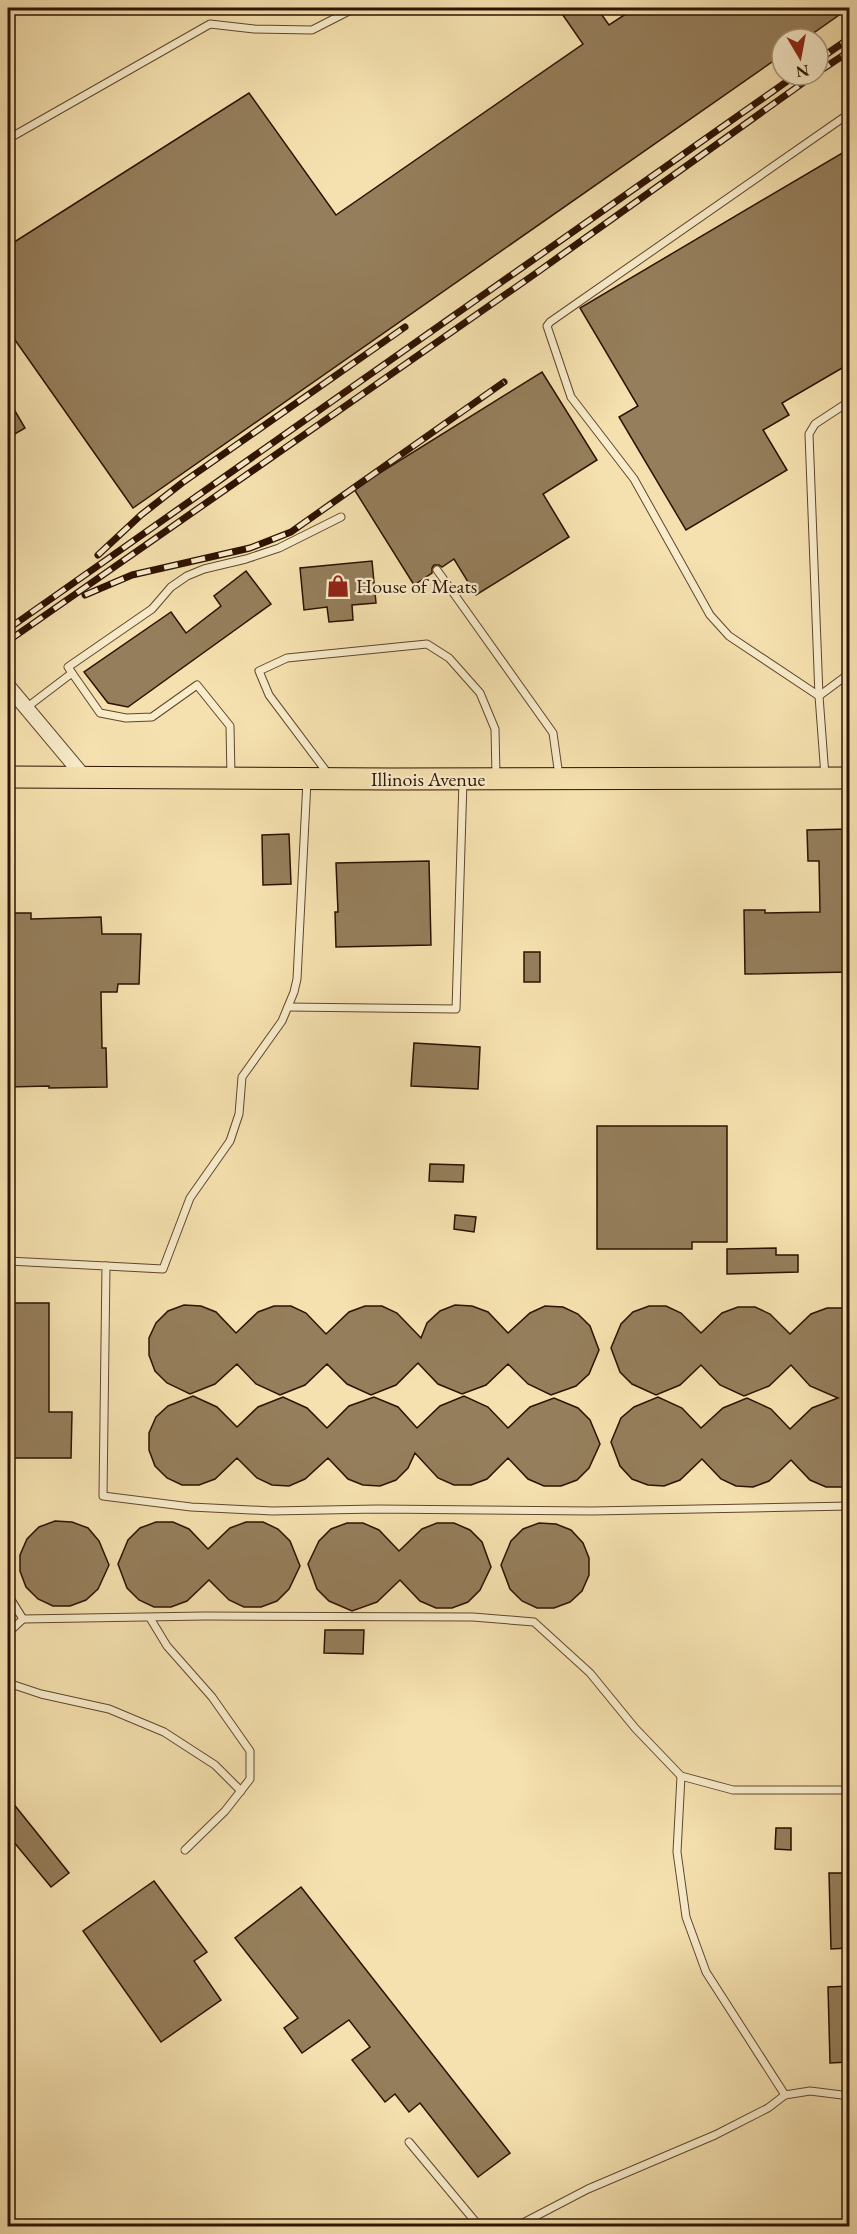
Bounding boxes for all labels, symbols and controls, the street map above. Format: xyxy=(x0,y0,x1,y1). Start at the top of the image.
north arrow xyxy=(770,27,830,87)
text: N xyxy=(794,60,811,83)
shop icon: House of Meats xyxy=(325,573,351,599)
place label: House of Meats xyxy=(356,573,477,599)
street label: Illinois Avenue xyxy=(371,766,485,792)

